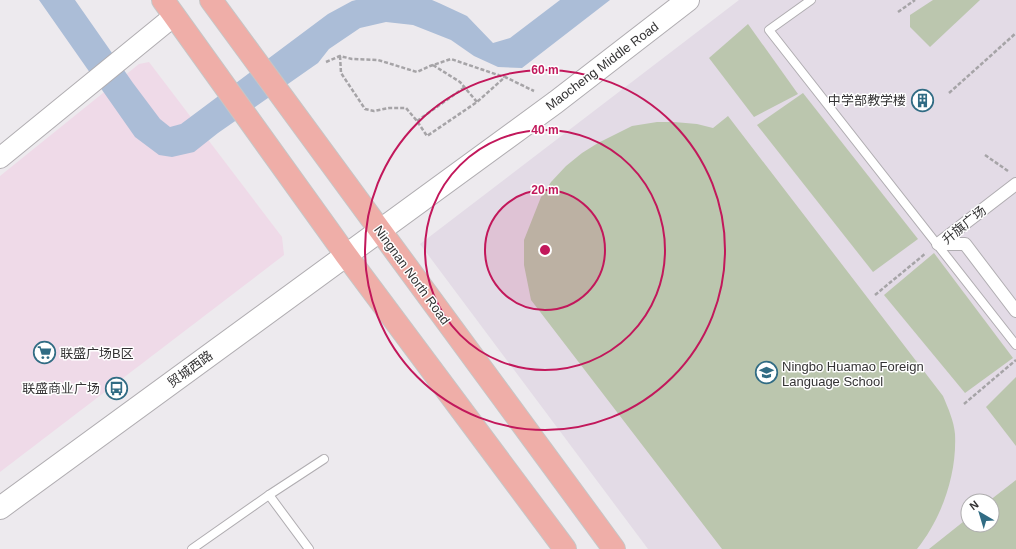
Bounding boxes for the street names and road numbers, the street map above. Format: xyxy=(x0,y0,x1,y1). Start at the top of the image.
street label: Maocheng Middle Road xyxy=(543,19,661,113)
street label: 升旗广场 xyxy=(939,203,989,247)
street label: Ningnan North Road xyxy=(371,223,453,327)
street label: 贸城西路 xyxy=(165,348,215,390)

